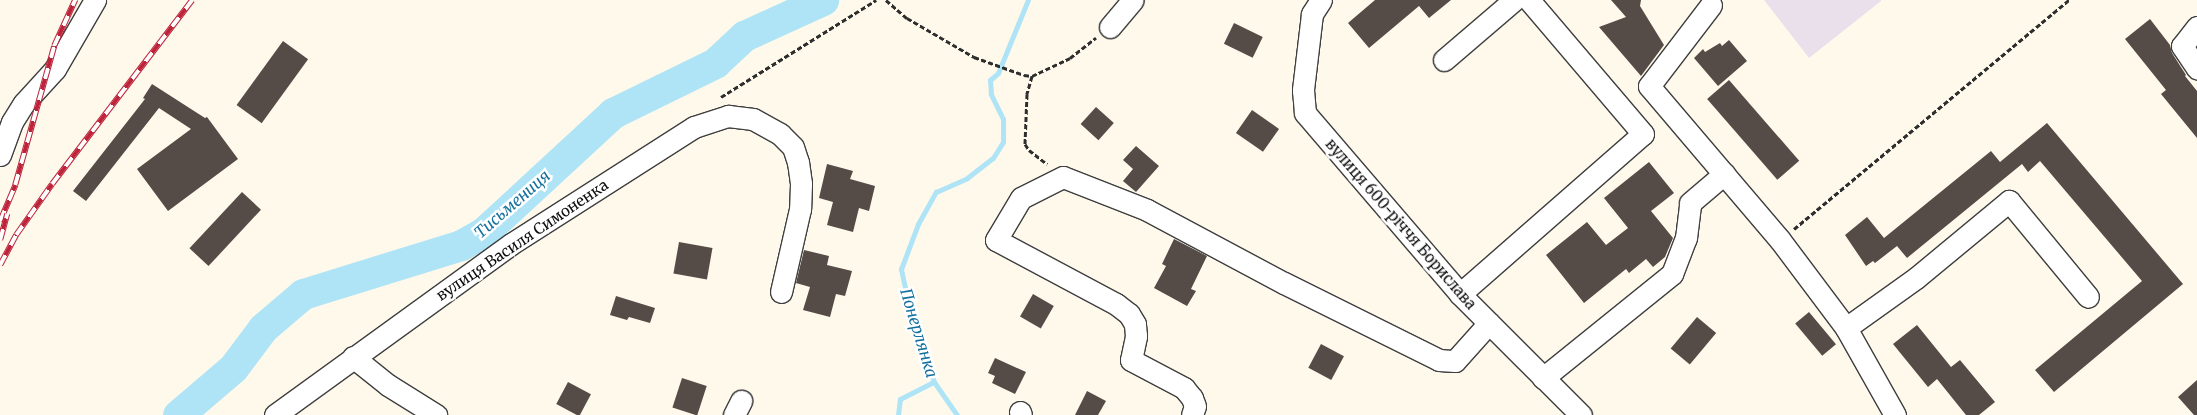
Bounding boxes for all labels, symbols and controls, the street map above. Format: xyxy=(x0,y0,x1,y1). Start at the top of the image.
street label: вулиця 600-річчя Борислава xyxy=(1322,135,1480,313)
water label: Тисьмениця xyxy=(470,166,554,242)
street label: вулиця Василя Симоненка xyxy=(433,176,611,304)
water label: Понерлянка xyxy=(896,286,942,380)

